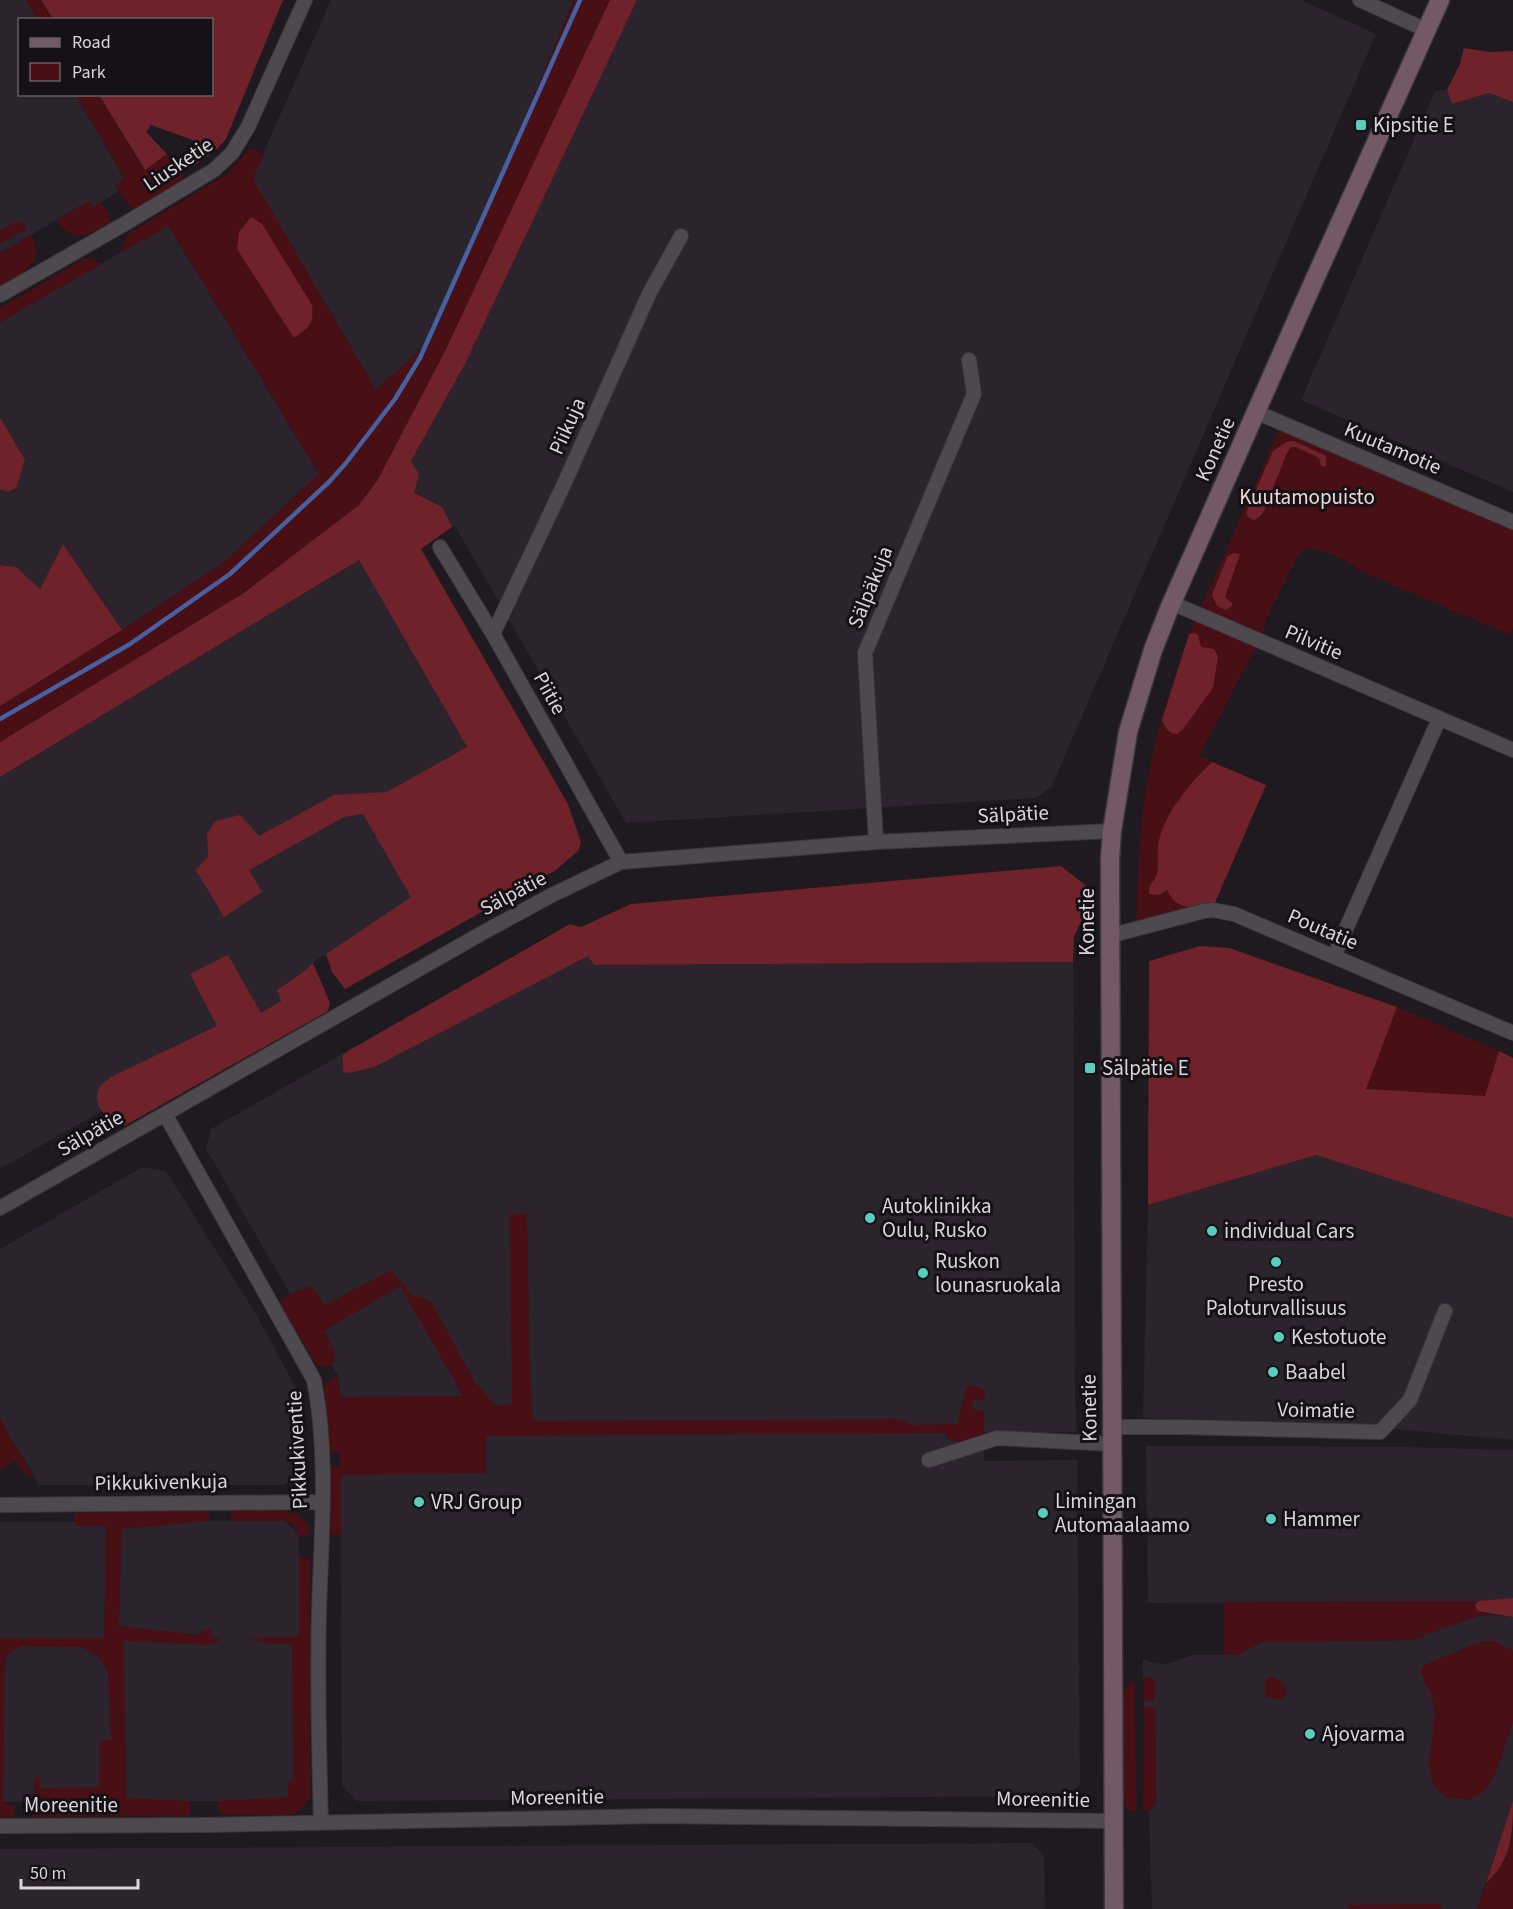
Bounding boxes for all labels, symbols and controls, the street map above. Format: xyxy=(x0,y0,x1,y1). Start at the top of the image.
legend xyxy=(18,18,213,96)
text: Road xyxy=(72,30,111,55)
text: Park xyxy=(72,60,106,85)
place label: Kipsitie E xyxy=(1373,110,1454,140)
marker: Kipsitie E xyxy=(1354,118,1368,132)
street label: Liusketie xyxy=(137,130,219,198)
street label: Piikuja xyxy=(541,393,593,459)
street label: Konetie xyxy=(1188,412,1242,486)
street label: Kuutamotie xyxy=(1340,414,1446,482)
park label: Kuutamopuisto xyxy=(1239,482,1375,512)
street label: Sälpäkuja xyxy=(840,541,900,633)
street label: Pilvitie xyxy=(1280,616,1348,668)
street label: Piitie xyxy=(526,666,574,720)
street label: Sälpätie xyxy=(977,797,1049,831)
street label: Sälpätie xyxy=(474,863,552,923)
street label: Konetie xyxy=(1072,888,1102,956)
street label: Poutatie xyxy=(1283,901,1363,957)
place label: Sälpätie E xyxy=(1102,1053,1189,1083)
marker: Sälpätie E xyxy=(1083,1061,1097,1075)
street label: Sälpätie xyxy=(52,1102,128,1164)
place label: Autoklinikka Oulu, Rusko xyxy=(882,1191,992,1245)
marker: Autoklinikka Oulu, Rusko xyxy=(863,1211,877,1225)
place label: individual Cars xyxy=(1224,1216,1354,1246)
marker: individual Cars xyxy=(1205,1224,1219,1238)
place label: Ruskon lounasruokala xyxy=(935,1246,1061,1300)
marker: Presto Paloturvallisuus xyxy=(1269,1255,1283,1269)
marker: Ruskon lounasruokala xyxy=(916,1266,930,1280)
place label: Presto Paloturvallisuus xyxy=(1206,1269,1346,1323)
place label: Kestotuote xyxy=(1291,1322,1386,1352)
marker: Kestotuote xyxy=(1272,1330,1286,1344)
place label: Baabel xyxy=(1285,1357,1346,1387)
marker: Baabel xyxy=(1266,1365,1280,1379)
street label: Konetie xyxy=(1073,1374,1105,1442)
street label: Pikkukiventie xyxy=(279,1390,315,1510)
street label: Voimatie xyxy=(1277,1394,1355,1426)
street label: Pikkukivenkuja xyxy=(94,1466,228,1498)
place label: Limingan Automaalaamo xyxy=(1055,1486,1190,1540)
place label: VRJ Group xyxy=(431,1487,522,1517)
marker: VRJ Group xyxy=(412,1495,426,1509)
place label: Hammer xyxy=(1283,1504,1361,1534)
marker: Limingan Automaalaamo xyxy=(1036,1506,1050,1520)
marker: Hammer xyxy=(1264,1512,1278,1526)
place label: Ajovarma xyxy=(1322,1719,1405,1749)
marker: Ajovarma xyxy=(1303,1727,1317,1741)
street label: Moreenitie xyxy=(510,1781,604,1813)
street label: Moreenitie xyxy=(996,1783,1090,1815)
street label: Moreenitie xyxy=(24,1790,118,1820)
scale bar xyxy=(21,1852,138,1890)
text: 50 m xyxy=(30,1861,66,1886)

